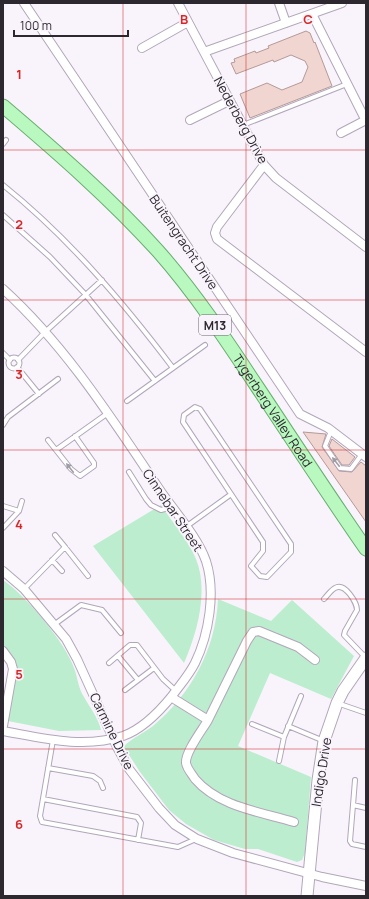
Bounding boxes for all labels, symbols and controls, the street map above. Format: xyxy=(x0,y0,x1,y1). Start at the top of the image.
text: B xyxy=(180,10,188,28)
text: C xyxy=(303,10,313,28)
scale bar xyxy=(14,12,128,38)
text: 100 m xyxy=(20,17,52,34)
text: 1 xyxy=(16,65,22,83)
street label: Nederberg Drive xyxy=(210,73,273,167)
street label: Buitengracht Drive xyxy=(145,191,223,293)
text: 2 xyxy=(15,215,23,233)
road number: M13 xyxy=(199,315,231,335)
street label: Tygerberg Valley Road xyxy=(229,350,317,470)
text: 3 xyxy=(15,365,23,383)
one-way arrow xyxy=(332,457,340,468)
one-way arrow xyxy=(66,462,74,473)
street label: Cinnebar Street xyxy=(139,465,207,555)
text: 4 xyxy=(15,515,23,533)
text: 5 xyxy=(15,665,23,683)
street label: Carmine Drive xyxy=(86,690,139,773)
street label: Indigo Drive xyxy=(307,736,335,808)
text: 6 xyxy=(15,815,23,833)

